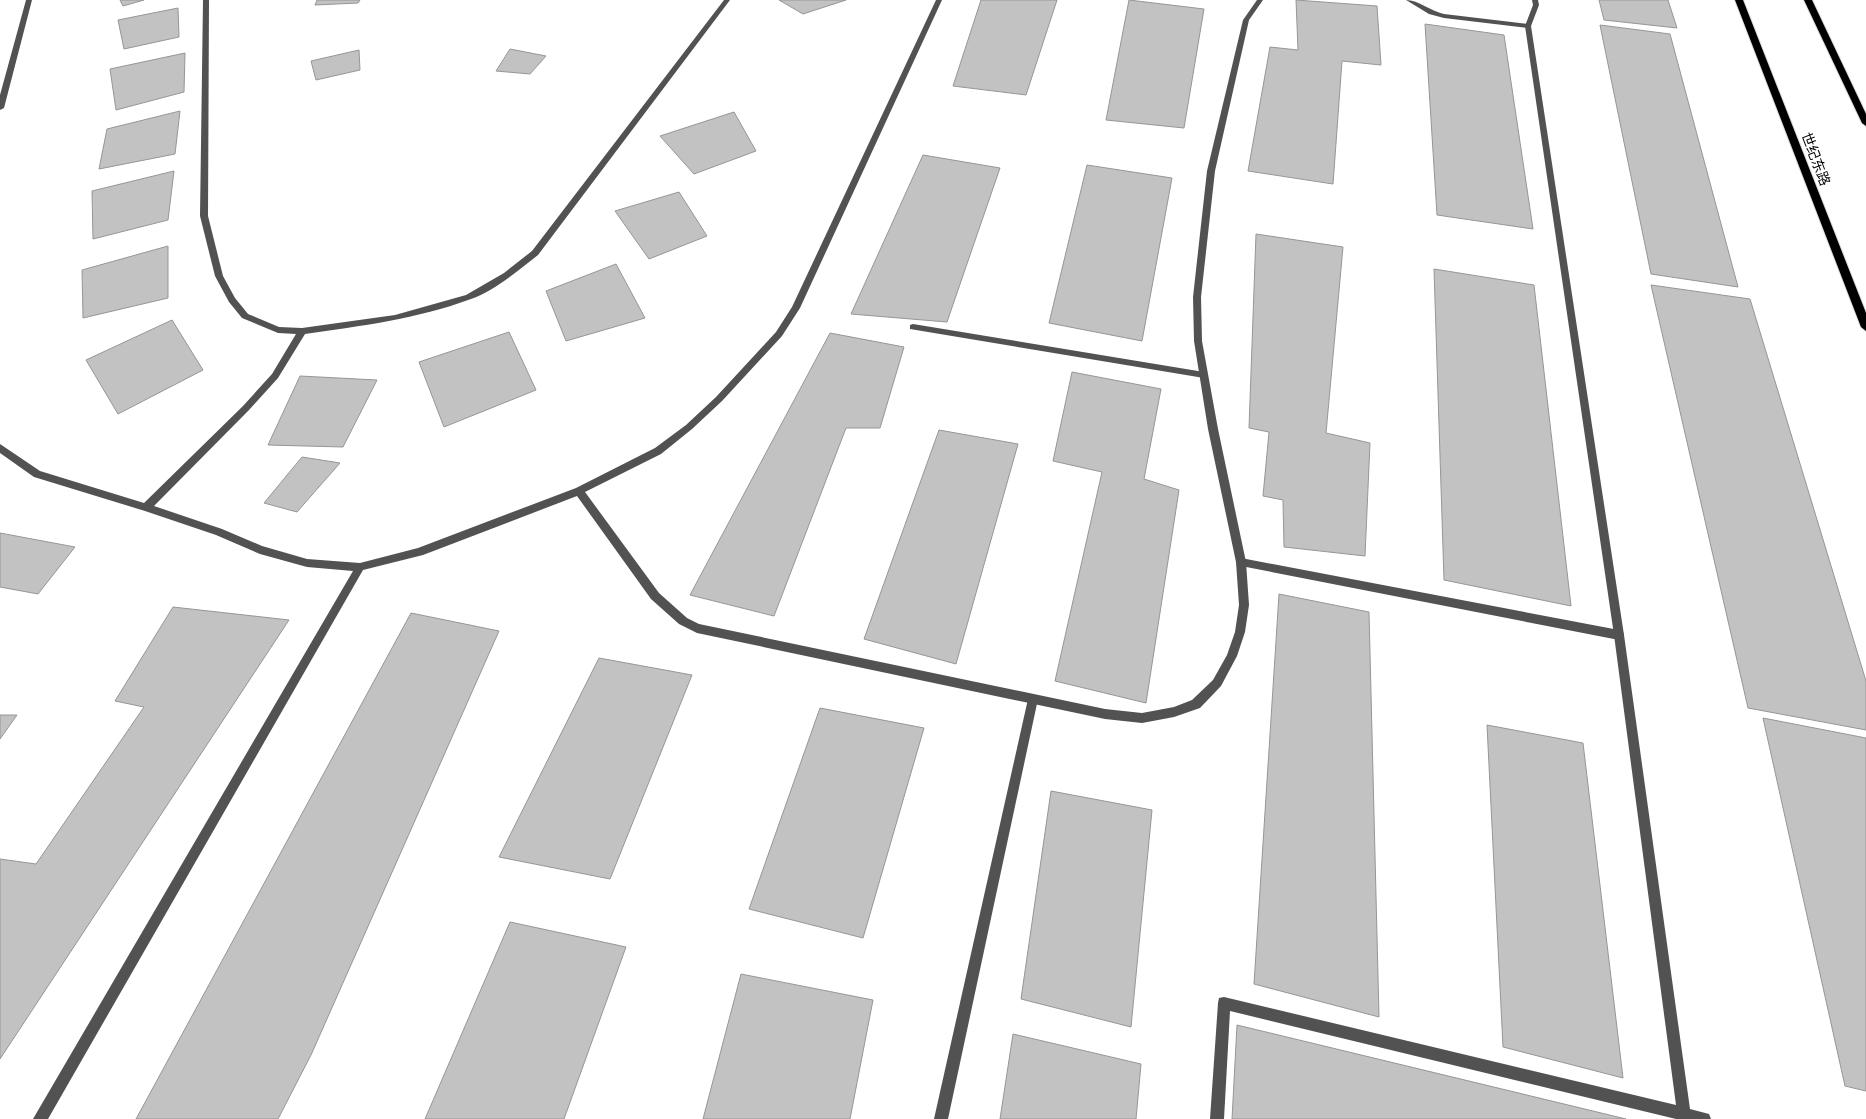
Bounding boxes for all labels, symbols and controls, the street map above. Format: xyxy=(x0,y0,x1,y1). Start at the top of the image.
street label: 世纪东路 xyxy=(1798,130,1834,188)

